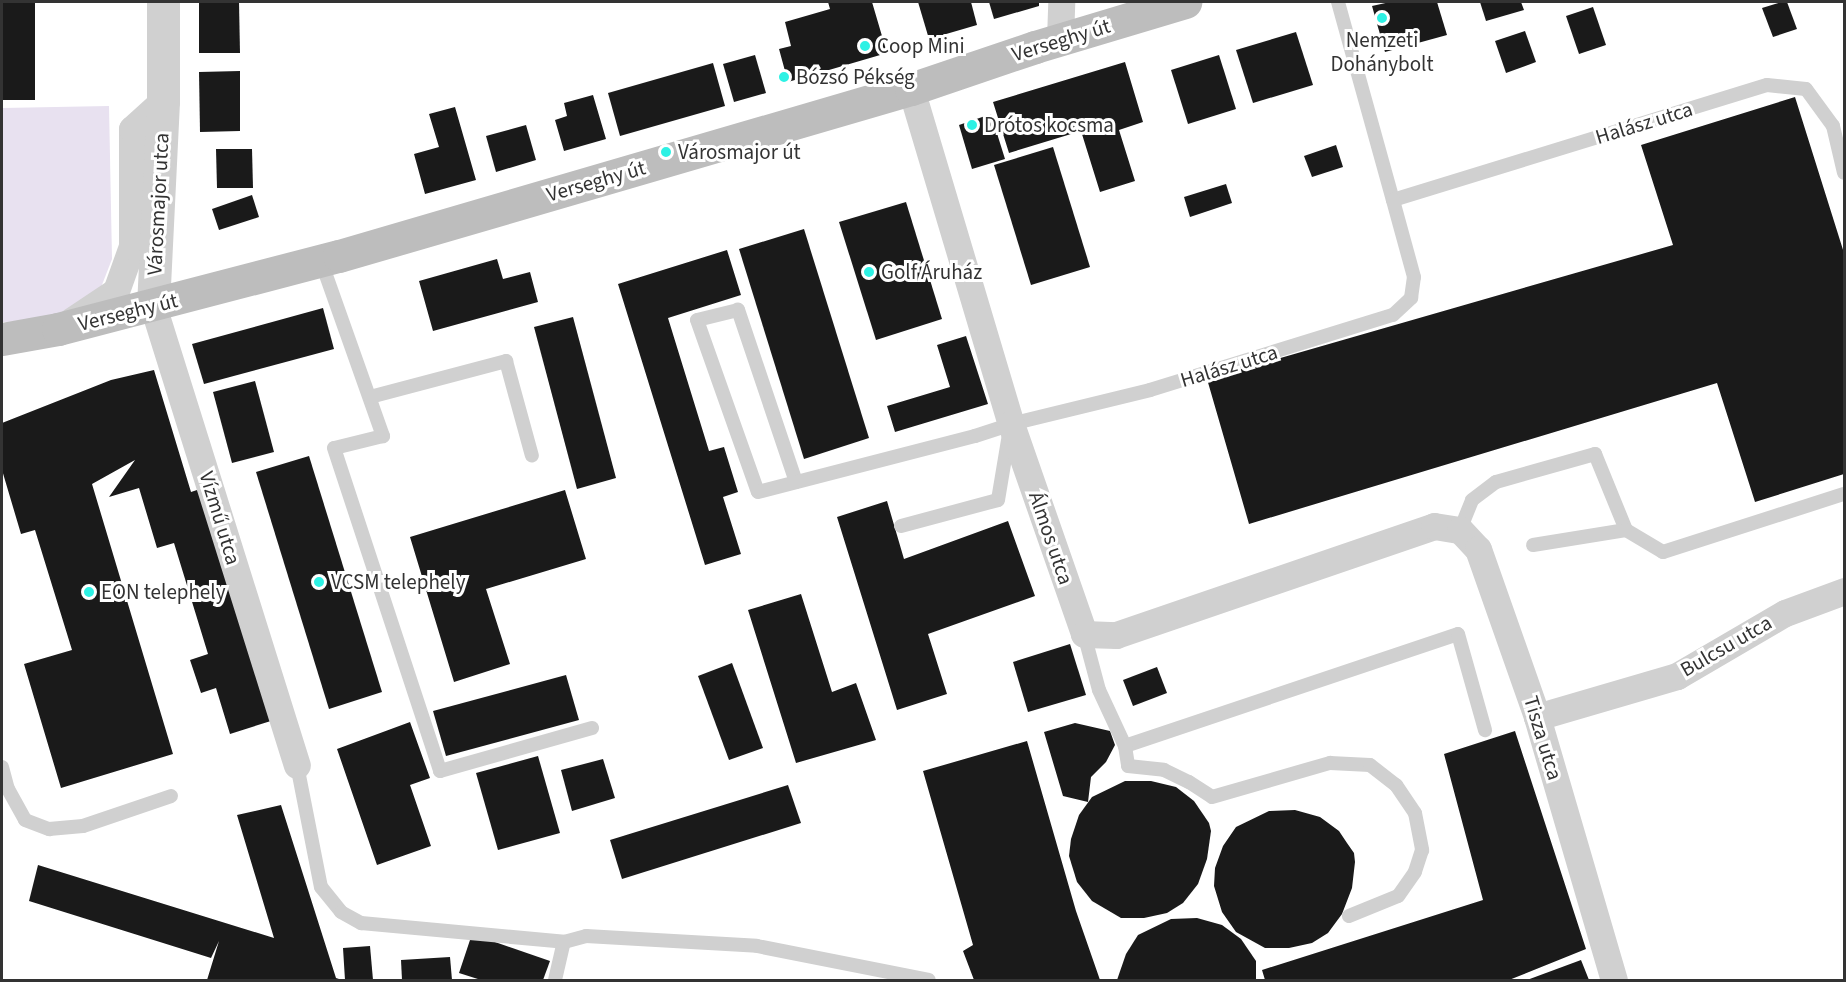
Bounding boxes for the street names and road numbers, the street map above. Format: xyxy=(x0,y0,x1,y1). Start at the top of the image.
street label: Verseghy út xyxy=(1009,13,1113,67)
street label: Halász utca xyxy=(1592,96,1696,150)
street label: Városmajor utca xyxy=(142,132,174,276)
street label: Verseghy út xyxy=(544,155,648,207)
street label: Verseghy út xyxy=(76,287,180,337)
street label: Halász utca xyxy=(1177,339,1281,393)
street label: Vízmű utca xyxy=(194,468,246,568)
street label: Álmos utca xyxy=(1023,488,1079,588)
street label: Bulcsu utca xyxy=(1676,610,1776,682)
street label: Tisza utca xyxy=(1518,693,1568,783)

